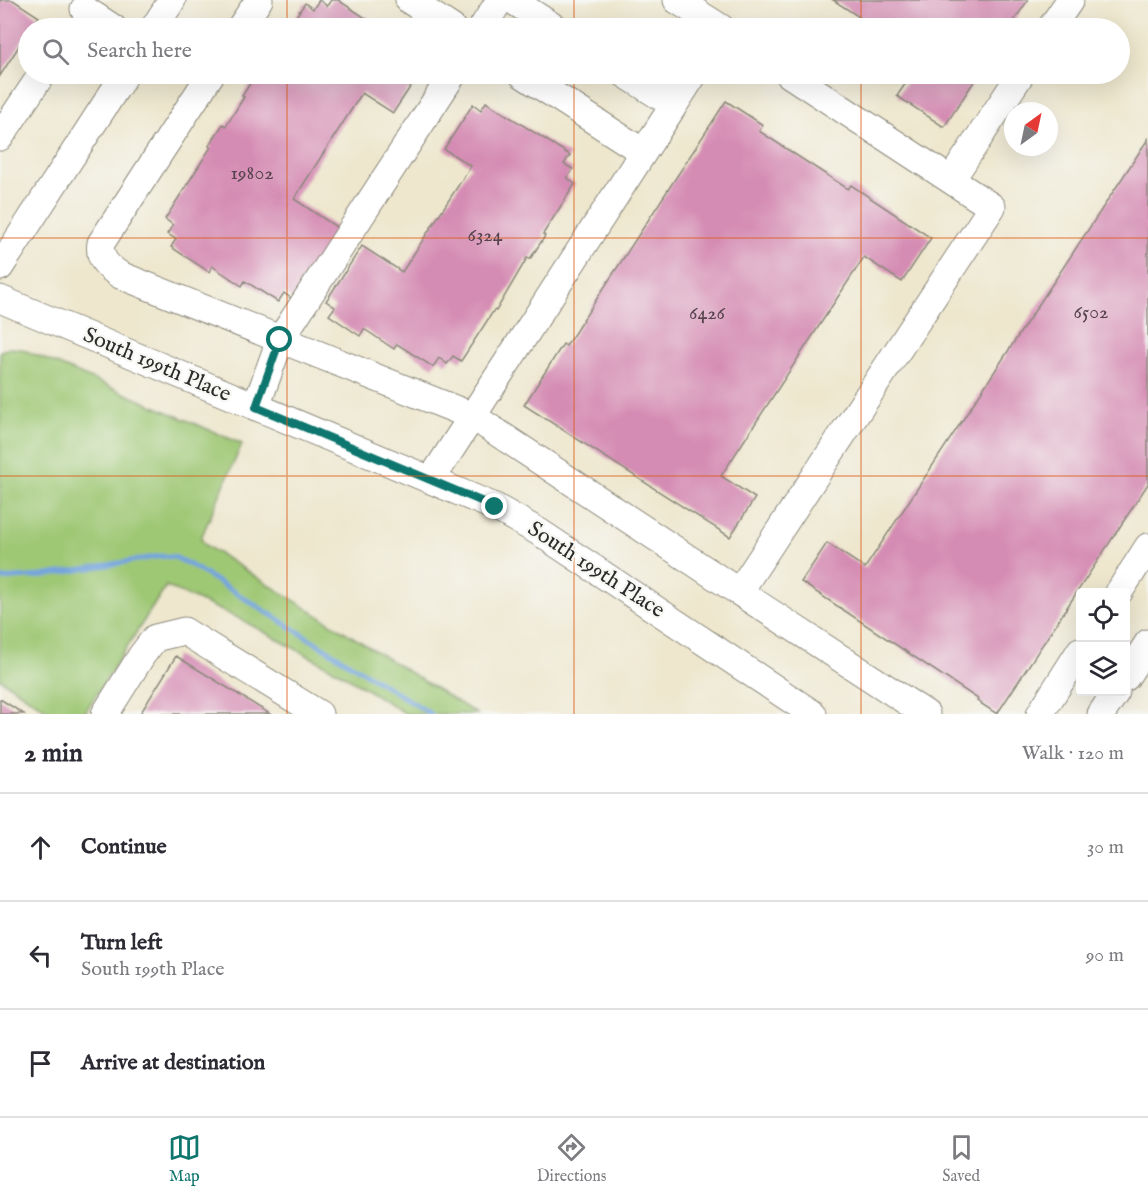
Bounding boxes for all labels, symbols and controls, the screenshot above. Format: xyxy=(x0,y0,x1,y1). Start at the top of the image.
search box xyxy=(18,18,1130,84)
icon: search xyxy=(39,35,72,68)
text: Search here xyxy=(87,37,192,65)
north arrow xyxy=(1004,102,1058,156)
house number: 19802 xyxy=(230,161,274,186)
house number: 6324 xyxy=(467,223,503,248)
house number: 6502 xyxy=(1074,300,1108,325)
house number: 6426 xyxy=(689,301,726,326)
street label: South 199th Place xyxy=(79,321,235,409)
route start xyxy=(266,326,292,352)
route end xyxy=(481,493,507,519)
street label: South 199th Place xyxy=(522,515,670,625)
map controls xyxy=(1076,588,1130,696)
button: locate xyxy=(1076,588,1130,642)
button: layers xyxy=(1076,642,1130,696)
text: 2 min xyxy=(24,737,83,770)
text: Walk · 120 m xyxy=(1022,741,1124,766)
icon: ahead xyxy=(24,831,57,864)
text: Continue xyxy=(81,833,167,861)
text: 30 m xyxy=(1087,835,1124,860)
text: Turn left xyxy=(81,929,163,957)
icon: left xyxy=(24,939,57,972)
text: 90 m xyxy=(1086,943,1124,968)
text: South 199th Place xyxy=(81,957,224,982)
icon: arrive xyxy=(24,1047,57,1080)
text: Arrive at destination xyxy=(81,1049,265,1077)
tab: Map xyxy=(168,1131,201,1187)
tab: Directions xyxy=(537,1131,606,1187)
tab: Saved xyxy=(942,1131,980,1187)

